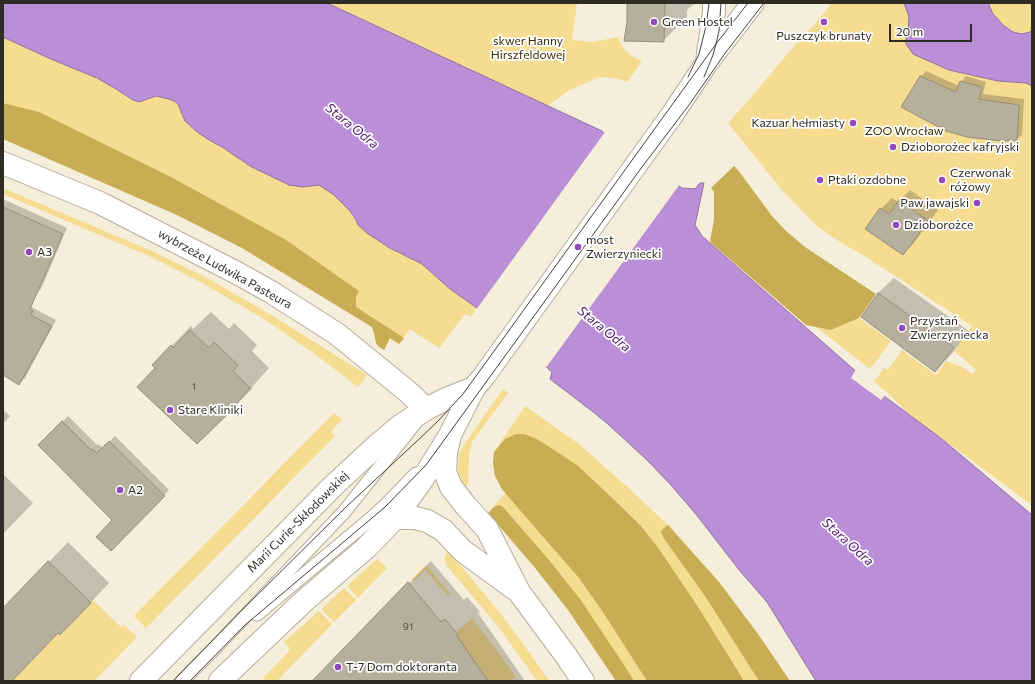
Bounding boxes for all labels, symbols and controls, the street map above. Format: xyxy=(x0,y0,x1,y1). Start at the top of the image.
place label: Green Hostel xyxy=(662,15,733,29)
scale bar xyxy=(891,16,974,42)
marker: Green Hostel xyxy=(649,17,659,27)
marker: Puszczyk brunaty xyxy=(819,17,829,27)
text: 20 m xyxy=(896,24,923,38)
place label: Puszczyk brunaty xyxy=(776,29,872,43)
park label: skwer Hanny Hirszfeldowej xyxy=(491,34,565,62)
water label: Stara Odra xyxy=(322,100,382,152)
place label: Kazuar hełmiasty xyxy=(751,116,845,130)
marker: Kazuar hełmiasty xyxy=(848,118,858,128)
park label: ZOO Wrocław xyxy=(865,124,943,138)
place label: Dzioborożec kafryjski xyxy=(901,140,1019,154)
marker: Dzioborożec kafryjski xyxy=(888,142,898,152)
place label: Czerwonak różowy xyxy=(950,166,1012,194)
place label: Ptaki ozdobne xyxy=(828,173,906,187)
marker: Ptaki ozdobne xyxy=(815,175,825,185)
marker: Czerwonak różowy xyxy=(937,175,947,185)
place label: Paw jawajski xyxy=(900,196,969,210)
marker: Paw jawajski xyxy=(972,198,982,208)
place label: Dzioborożce xyxy=(904,218,973,232)
marker: Dzioborożce xyxy=(891,220,901,230)
street label: wybrzeże Ludwika Pasteura xyxy=(156,226,294,312)
place label: most Zwierzyniecki xyxy=(586,233,661,261)
marker: most Zwierzyniecki xyxy=(573,242,583,252)
place label: A3 xyxy=(37,245,52,259)
marker: A3 xyxy=(24,247,34,257)
water label: Stara Odra xyxy=(574,303,634,355)
place label: Przystań Zwierzyniecka xyxy=(910,314,989,342)
marker: Przystań Zwierzyniecka xyxy=(897,323,907,333)
house number: 1 xyxy=(192,381,196,393)
place label: Stare Kliniki xyxy=(178,403,243,417)
marker: Stare Kliniki xyxy=(165,405,175,415)
street label: Marii Curie-Skłodowskiej xyxy=(244,468,352,576)
place label: A2 xyxy=(128,483,143,497)
marker: A2 xyxy=(115,485,125,495)
water label: Stara Odra xyxy=(819,515,877,569)
house number: 91 xyxy=(403,621,413,633)
place label: T-7 Dom doktoranta xyxy=(346,660,457,674)
marker: T-7 Dom doktoranta xyxy=(333,662,343,672)

